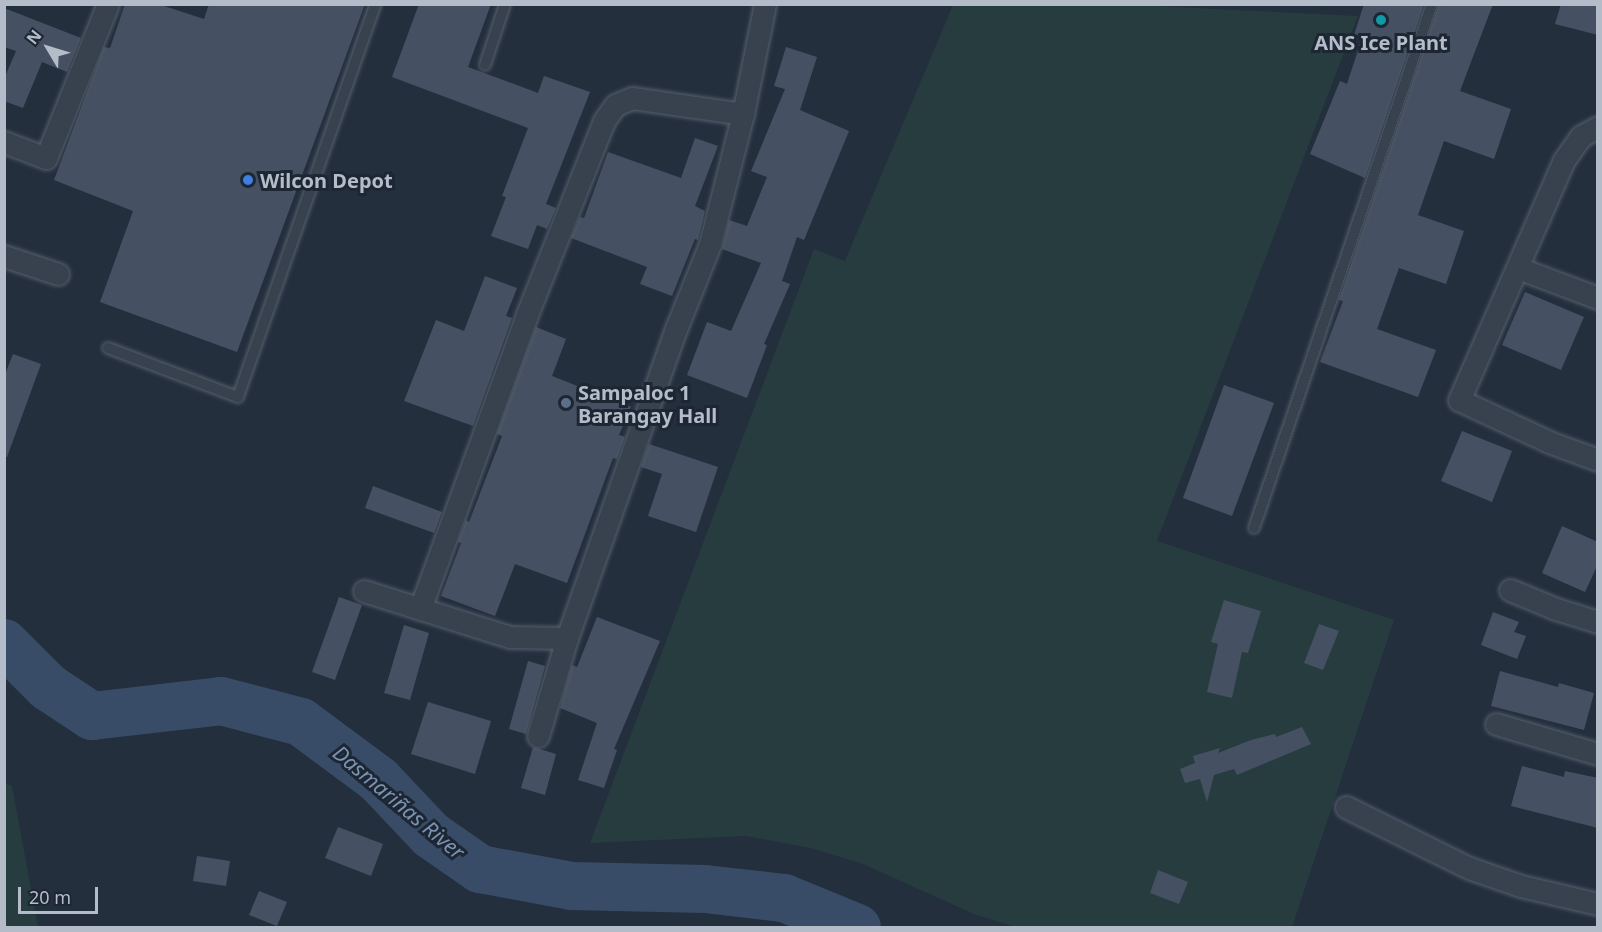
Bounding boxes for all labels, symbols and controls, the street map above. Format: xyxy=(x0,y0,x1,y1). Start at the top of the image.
marker: ANS Ice Plant xyxy=(1374,13,1388,27)
north arrow xyxy=(18,18,78,78)
text: N xyxy=(21,25,46,49)
place label: ANS Ice Plant xyxy=(1314,30,1448,54)
place label: Wilcon Depot xyxy=(260,168,393,192)
marker: Wilcon Depot xyxy=(241,173,255,187)
place label: Sampaloc 1 Barangay Hall xyxy=(578,380,717,427)
marker: Sampaloc 1 Barangay Hall xyxy=(559,396,573,410)
water label: Dasmariñas River xyxy=(328,740,470,864)
scale bar xyxy=(21,875,100,913)
text: 20 m xyxy=(29,885,71,909)

